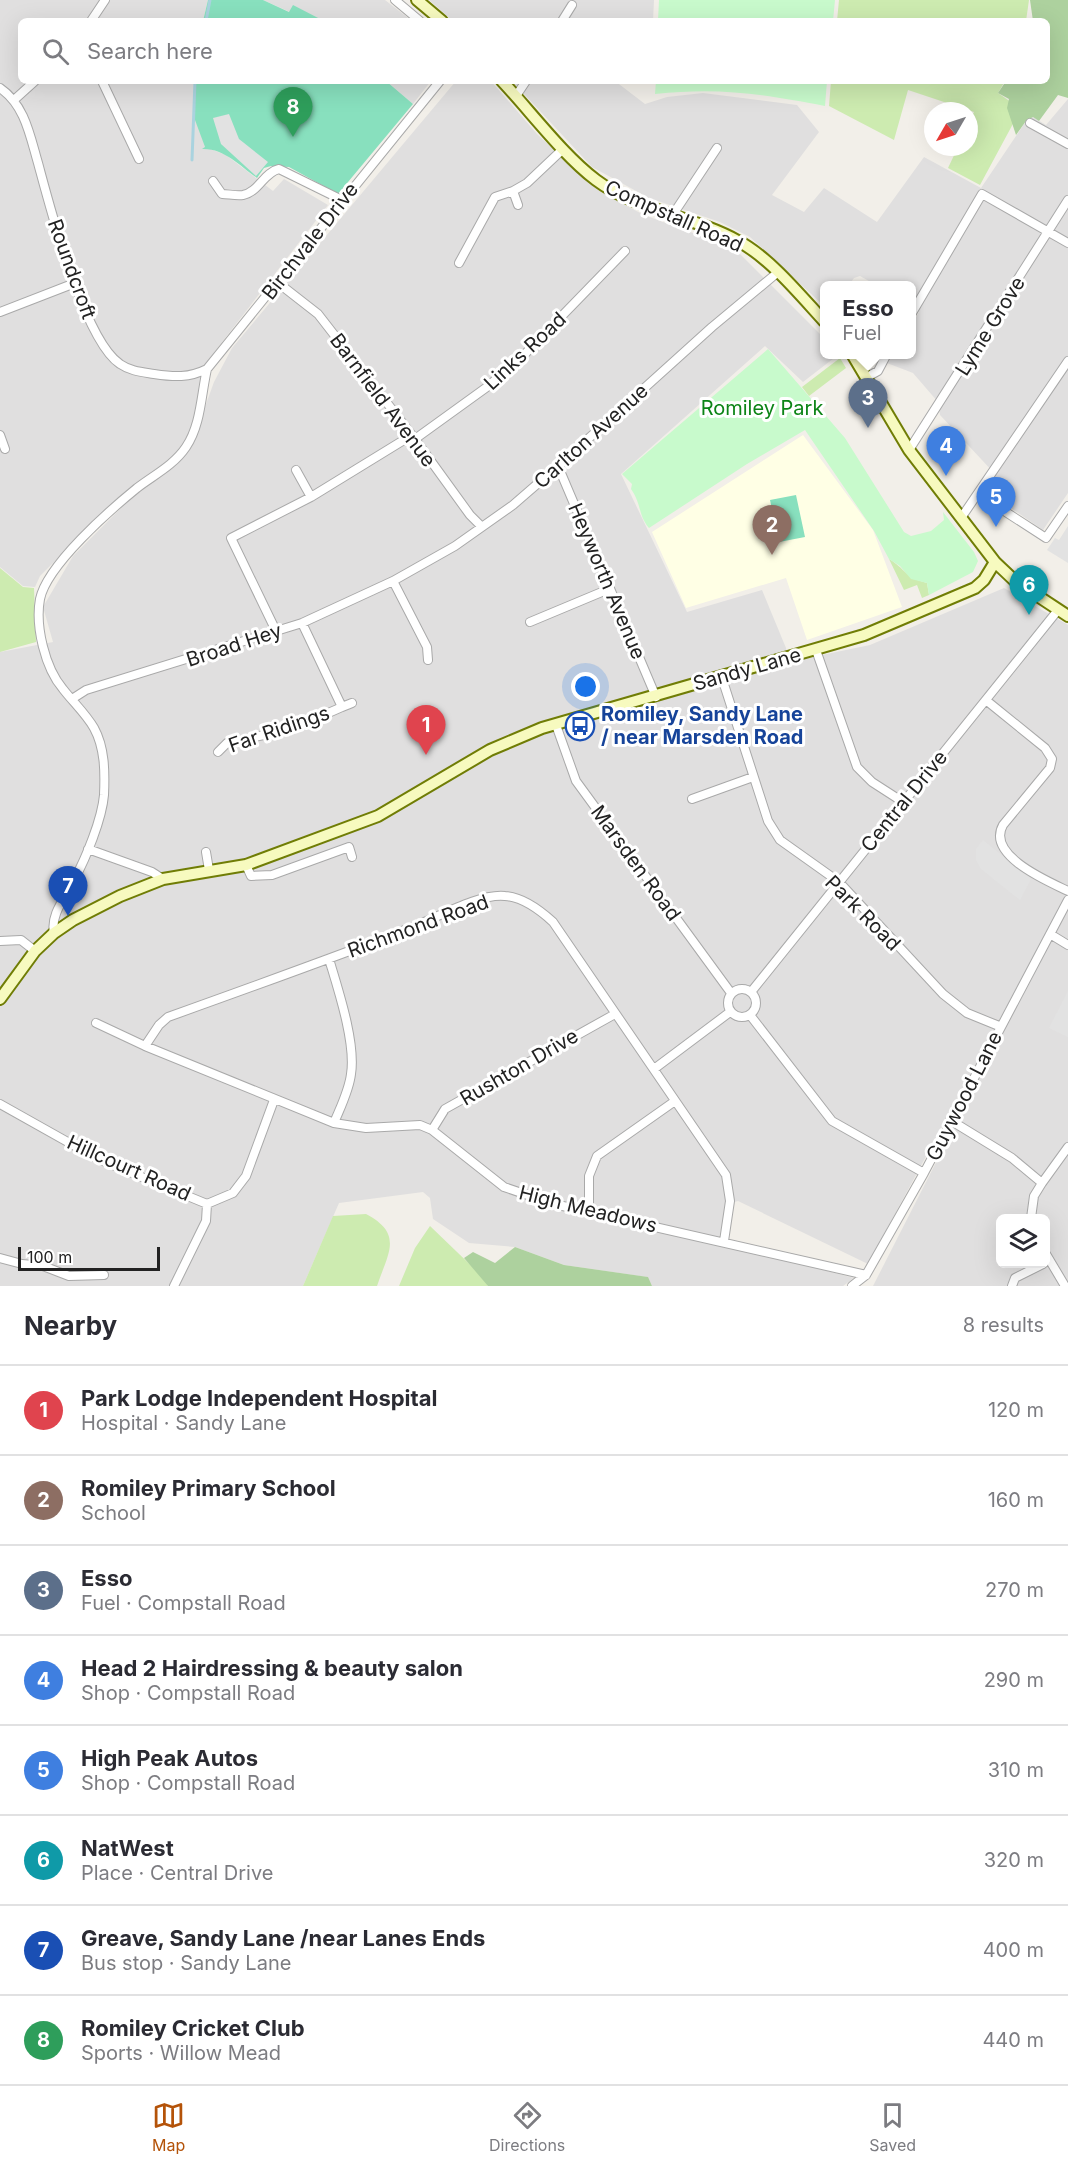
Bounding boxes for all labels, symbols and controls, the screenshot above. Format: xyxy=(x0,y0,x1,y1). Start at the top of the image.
search box xyxy=(18,18,1050,84)
icon: search xyxy=(39,35,72,68)
text: Search here xyxy=(87,38,213,64)
pin: 8 xyxy=(274,88,312,137)
north arrow xyxy=(924,102,978,156)
street label: Compstall Road xyxy=(601,175,747,257)
street label: Birchvale Drive xyxy=(257,178,363,304)
street label: Roundcroft xyxy=(43,216,101,323)
street label: Lyme Grove xyxy=(950,272,1030,380)
popup xyxy=(820,281,916,359)
text: Esso xyxy=(842,295,894,321)
street label: Links Road xyxy=(479,307,571,395)
text: Fuel xyxy=(842,321,882,345)
street label: Barnfield Avenue xyxy=(325,329,441,471)
pin: 3 xyxy=(848,378,888,428)
street label: Carlton Avenue xyxy=(529,379,653,493)
park label: Romiley Park xyxy=(701,396,823,420)
pin: 4 xyxy=(926,426,966,476)
pin: 5 xyxy=(976,478,1016,527)
street label: Heyworth Avenue xyxy=(563,499,651,663)
pin: 2 xyxy=(752,506,792,555)
pin: 6 xyxy=(1010,566,1048,615)
street label: Broad Hey xyxy=(183,618,285,672)
street label: Sandy Lane xyxy=(690,642,804,696)
your location xyxy=(571,672,600,701)
street label: Far Ridings xyxy=(225,701,333,757)
place label: Romiley, Sandy Lane / near Marsden Road xyxy=(601,702,803,749)
pin: 1 xyxy=(406,706,446,755)
bus stop icon: Romiley, Sandy Lane / near Marsden Road xyxy=(564,710,596,742)
street label: Central Drive xyxy=(856,745,952,857)
street label: Marsden Road xyxy=(586,801,686,925)
pin: 7 xyxy=(48,866,88,916)
street label: Park Road xyxy=(820,870,906,956)
street label: Richmond Road xyxy=(344,889,492,963)
street label: Rushton Drive xyxy=(456,1023,582,1111)
street label: Guywood Lane xyxy=(921,1027,1007,1165)
street label: Hillcourt Road xyxy=(63,1130,195,1206)
street label: High Meadows xyxy=(517,1180,659,1238)
map controls xyxy=(996,1214,1050,1268)
button: layers xyxy=(996,1214,1050,1268)
scale bar xyxy=(18,1244,160,1272)
text: 100 m xyxy=(27,1247,72,1267)
text: Nearby xyxy=(24,1310,117,1341)
text: 8 results xyxy=(963,1313,1044,1337)
text: Park Lodge Independent Hospital xyxy=(81,1385,437,1411)
text: 1 xyxy=(39,1398,48,1422)
text: 120 m xyxy=(988,1398,1044,1422)
text: Hospital · Sandy Lane xyxy=(81,1411,286,1435)
text: Romiley Primary School xyxy=(81,1475,336,1501)
text: 2 xyxy=(37,1488,50,1512)
text: 160 m xyxy=(988,1488,1044,1512)
text: School xyxy=(81,1501,146,1525)
text: Esso xyxy=(81,1565,133,1591)
text: 3 xyxy=(37,1578,50,1602)
text: 270 m xyxy=(985,1578,1044,1602)
text: Fuel · Compstall Road xyxy=(81,1591,286,1615)
text: Head 2 Hairdressing & beauty salon xyxy=(81,1655,463,1681)
text: 4 xyxy=(37,1668,50,1692)
text: 290 m xyxy=(984,1668,1044,1692)
text: Shop · Compstall Road xyxy=(81,1681,295,1705)
text: High Peak Autos xyxy=(81,1745,258,1771)
text: 5 xyxy=(37,1758,50,1782)
text: 310 m xyxy=(988,1758,1044,1782)
text: Shop · Compstall Road xyxy=(81,1771,295,1795)
text: NatWest xyxy=(81,1835,174,1861)
text: 6 xyxy=(37,1848,50,1872)
text: 320 m xyxy=(984,1848,1044,1872)
text: Place · Central Drive xyxy=(81,1861,273,1885)
text: Greave, Sandy Lane /near Lanes Ends xyxy=(81,1925,485,1951)
text: 7 xyxy=(38,1938,49,1962)
text: 400 m xyxy=(983,1938,1044,1962)
text: Bus stop · Sandy Lane xyxy=(81,1951,291,1975)
text: Romiley Cricket Club xyxy=(81,2015,305,2041)
text: 8 xyxy=(37,2028,50,2052)
text: 440 m xyxy=(982,2028,1044,2052)
text: Sports · Willow Mead xyxy=(81,2041,281,2065)
tab: Map xyxy=(152,2099,185,2155)
tab: Directions xyxy=(489,2099,565,2155)
tab: Saved xyxy=(869,2099,916,2155)

